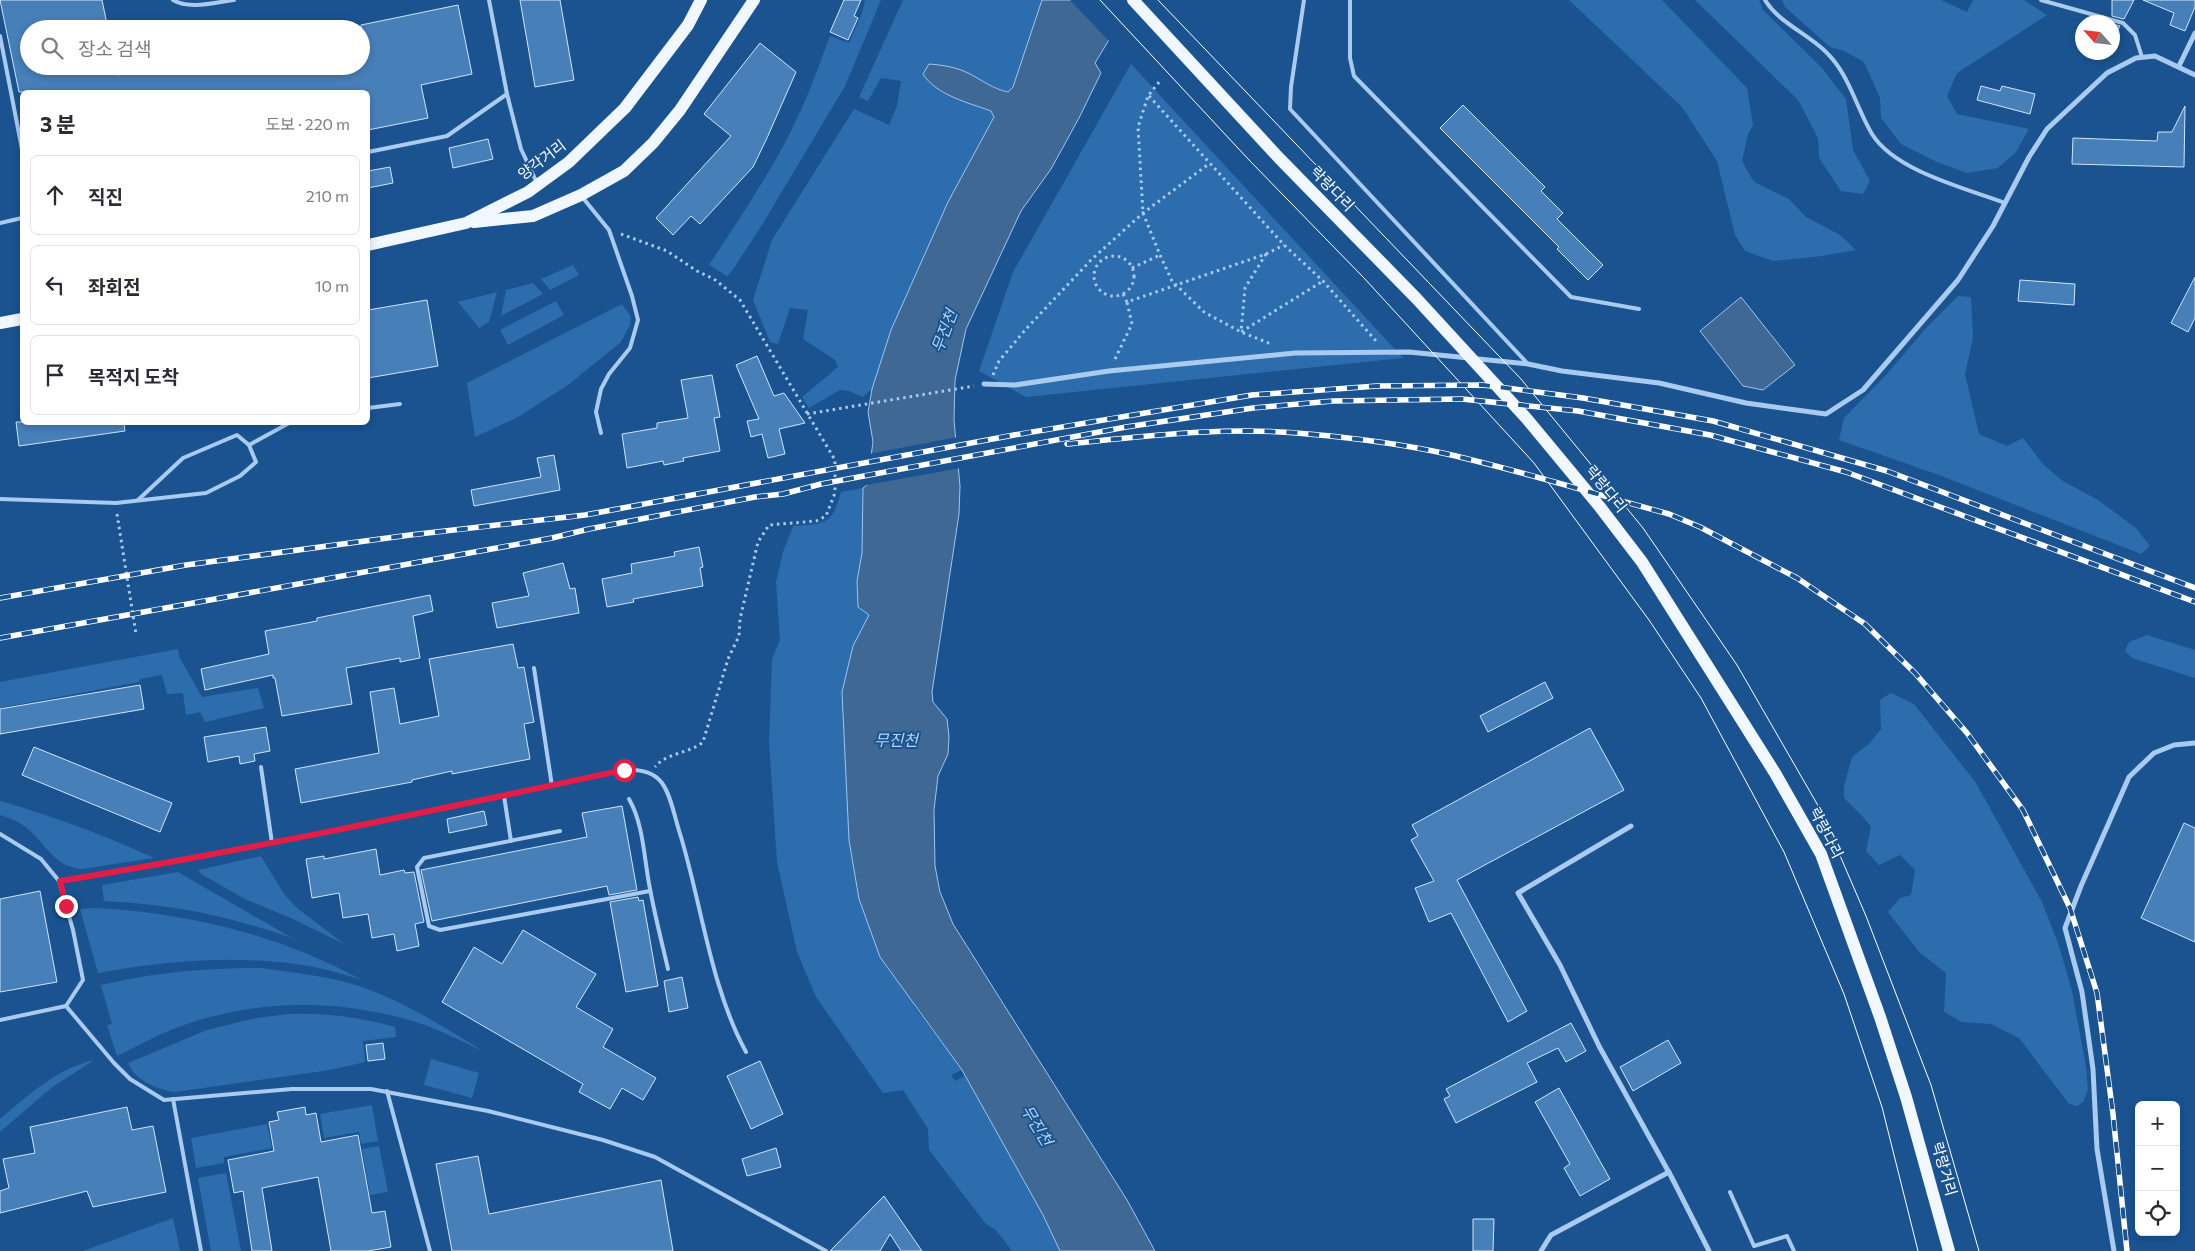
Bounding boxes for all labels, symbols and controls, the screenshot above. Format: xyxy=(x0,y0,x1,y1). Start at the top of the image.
north arrow xyxy=(2075,15,2120,60)
search box xyxy=(20,20,370,75)
icon: search xyxy=(38,34,66,62)
text: 장소 검색 xyxy=(78,37,152,60)
text: 3 분 xyxy=(40,111,76,136)
text: 도보 · 220 m xyxy=(265,114,350,133)
street label: 양각거리 xyxy=(514,135,569,183)
street label: 락랑다리 xyxy=(1307,162,1358,214)
icon: ahead xyxy=(41,181,69,209)
text: 직진 xyxy=(88,185,123,208)
text: 210 m xyxy=(306,186,349,205)
icon: left xyxy=(41,271,69,299)
text: 좌회전 xyxy=(88,275,140,298)
text: 10 m xyxy=(315,276,349,295)
water label: 무진천 xyxy=(927,305,961,355)
icon: arrive xyxy=(41,361,69,389)
text: 목적지 도착 xyxy=(88,365,179,388)
street label: 락랑다리 xyxy=(1582,461,1631,515)
water label: 무진천 xyxy=(874,730,920,749)
route start xyxy=(613,759,636,782)
street label: 락랑다리 xyxy=(1806,804,1847,861)
route end xyxy=(55,895,78,918)
water label: 무진천 xyxy=(1018,1101,1058,1151)
map controls xyxy=(2135,1101,2180,1236)
button: + xyxy=(2135,1101,2180,1146)
street label: 락랑거리 xyxy=(1929,1140,1961,1198)
button: − xyxy=(2135,1146,2180,1191)
button: locate xyxy=(2135,1191,2180,1236)

